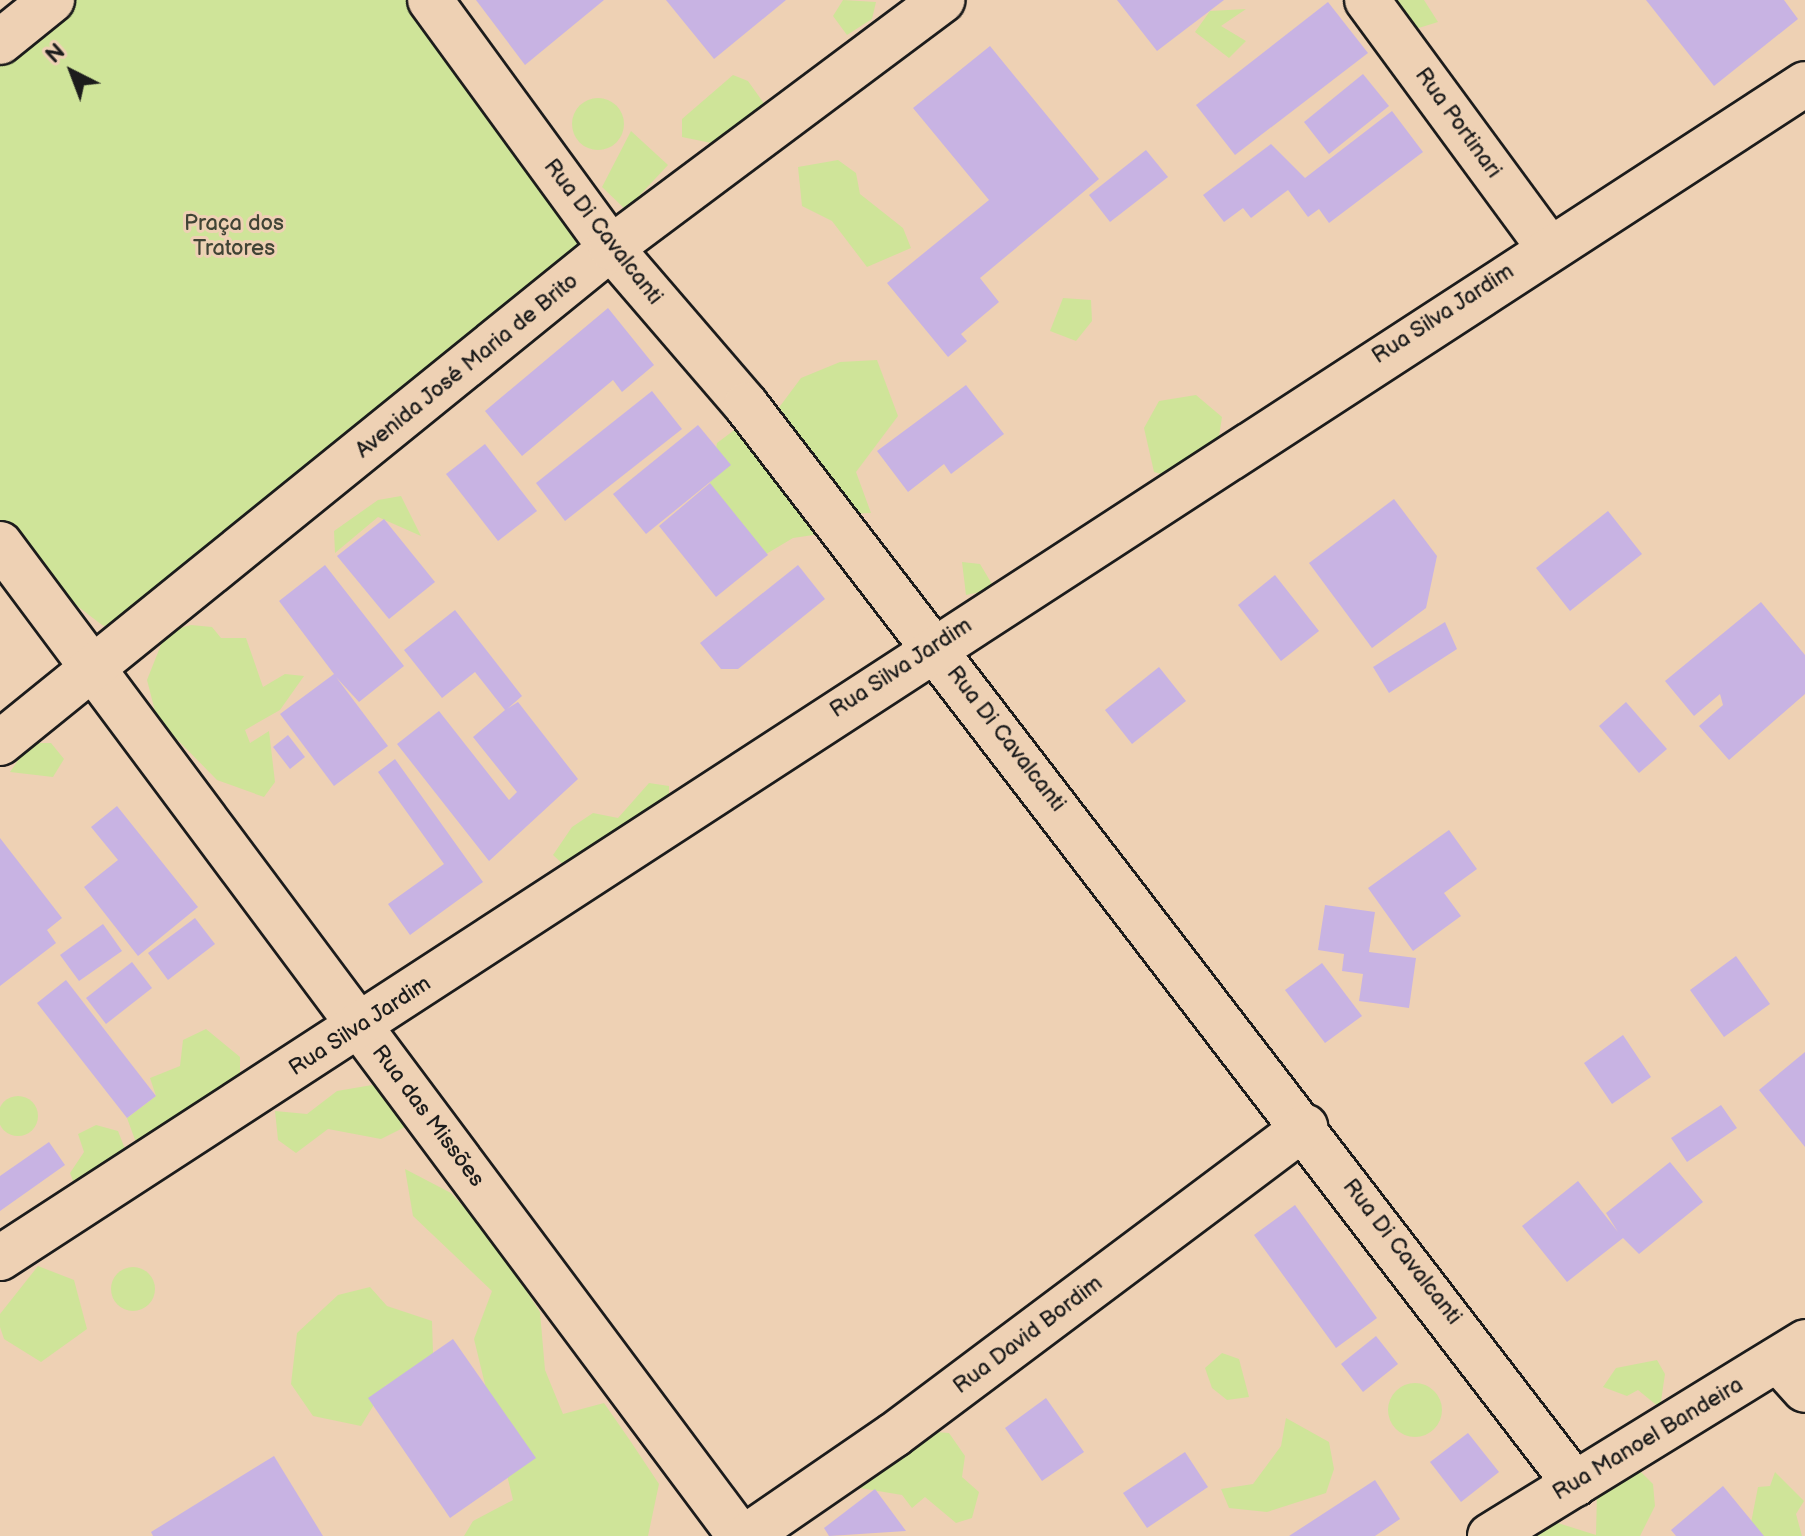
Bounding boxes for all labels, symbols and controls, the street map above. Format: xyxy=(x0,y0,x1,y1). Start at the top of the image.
north arrow xyxy=(32,32,112,112)
text: N xyxy=(40,38,71,69)
street label: Rua Portinari xyxy=(1409,63,1507,183)
street label: Rua Di Cavalcanti xyxy=(538,154,668,310)
park label: Praça dos Tratores xyxy=(184,210,284,262)
street label: Rua Silva Jardim xyxy=(1366,258,1520,370)
street label: Avenida José Maria de Brito xyxy=(350,268,584,464)
street label: Rua Silva Jardim xyxy=(824,612,978,724)
street label: Rua Di Cavalcanti xyxy=(941,661,1071,817)
street label: Rua Silva Jardim xyxy=(283,970,437,1082)
street label: Rua das Missões xyxy=(366,1040,490,1192)
street label: Rua Di Cavalcanti xyxy=(1337,1174,1467,1330)
street label: Rua David Bordim xyxy=(948,1270,1108,1400)
street label: Rua Manoel Bandeira xyxy=(1548,1372,1748,1506)

